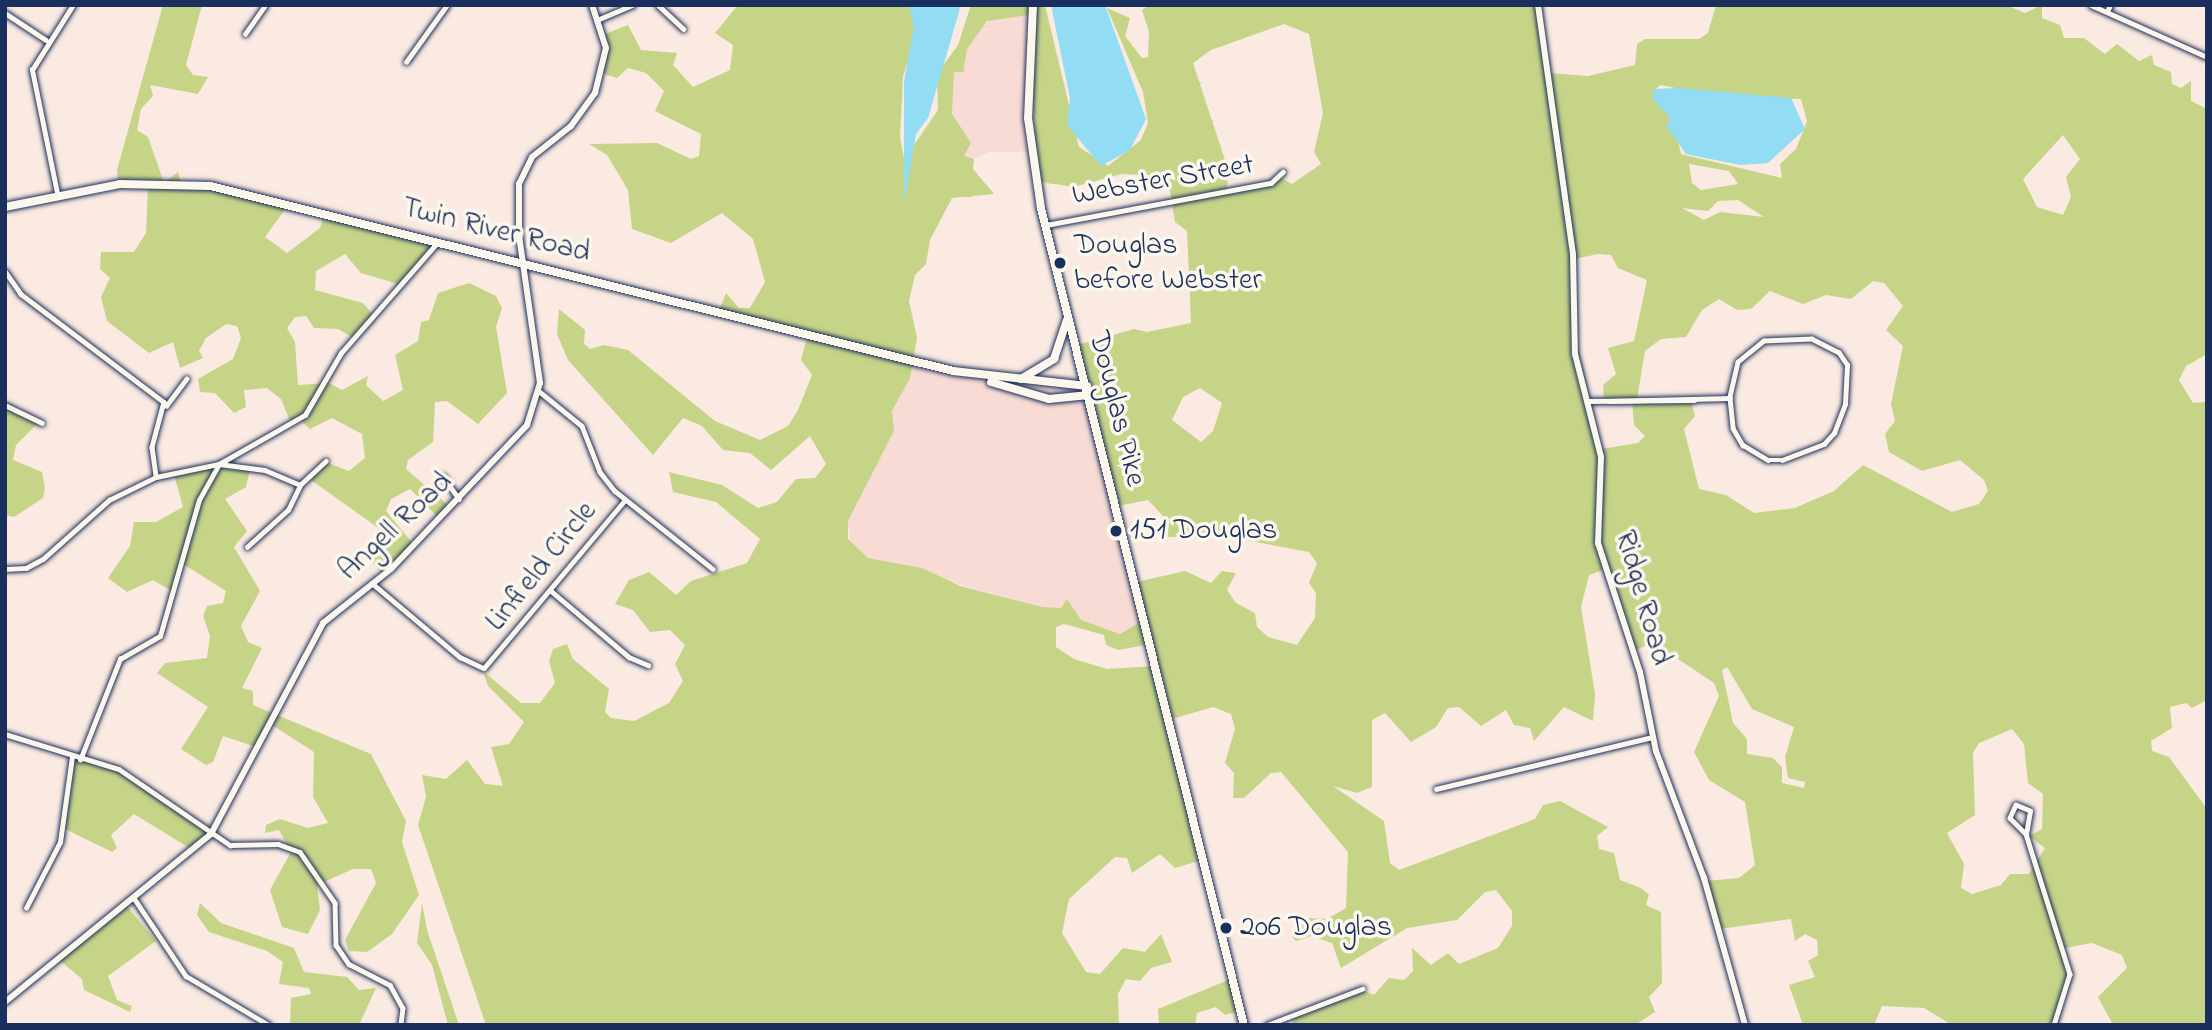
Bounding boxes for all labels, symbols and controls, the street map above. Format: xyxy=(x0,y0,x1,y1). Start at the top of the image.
street label: Webster Street xyxy=(1069,147,1257,215)
street label: Twin River Road xyxy=(398,190,594,272)
place label: Douglas before Webster xyxy=(1074,228,1262,298)
marker: Douglas before Webster xyxy=(1052,255,1068,271)
street label: Douglas Pike xyxy=(1079,328,1153,490)
street label: Angell Road xyxy=(331,465,461,589)
street label: Linfield Circle xyxy=(479,495,605,639)
place label: 151 Douglas xyxy=(1130,513,1277,549)
marker: 151 Douglas xyxy=(1108,523,1124,539)
street label: Ridge Road xyxy=(1606,526,1678,670)
place label: 206 Douglas xyxy=(1240,910,1392,946)
marker: 206 Douglas xyxy=(1218,920,1234,936)

